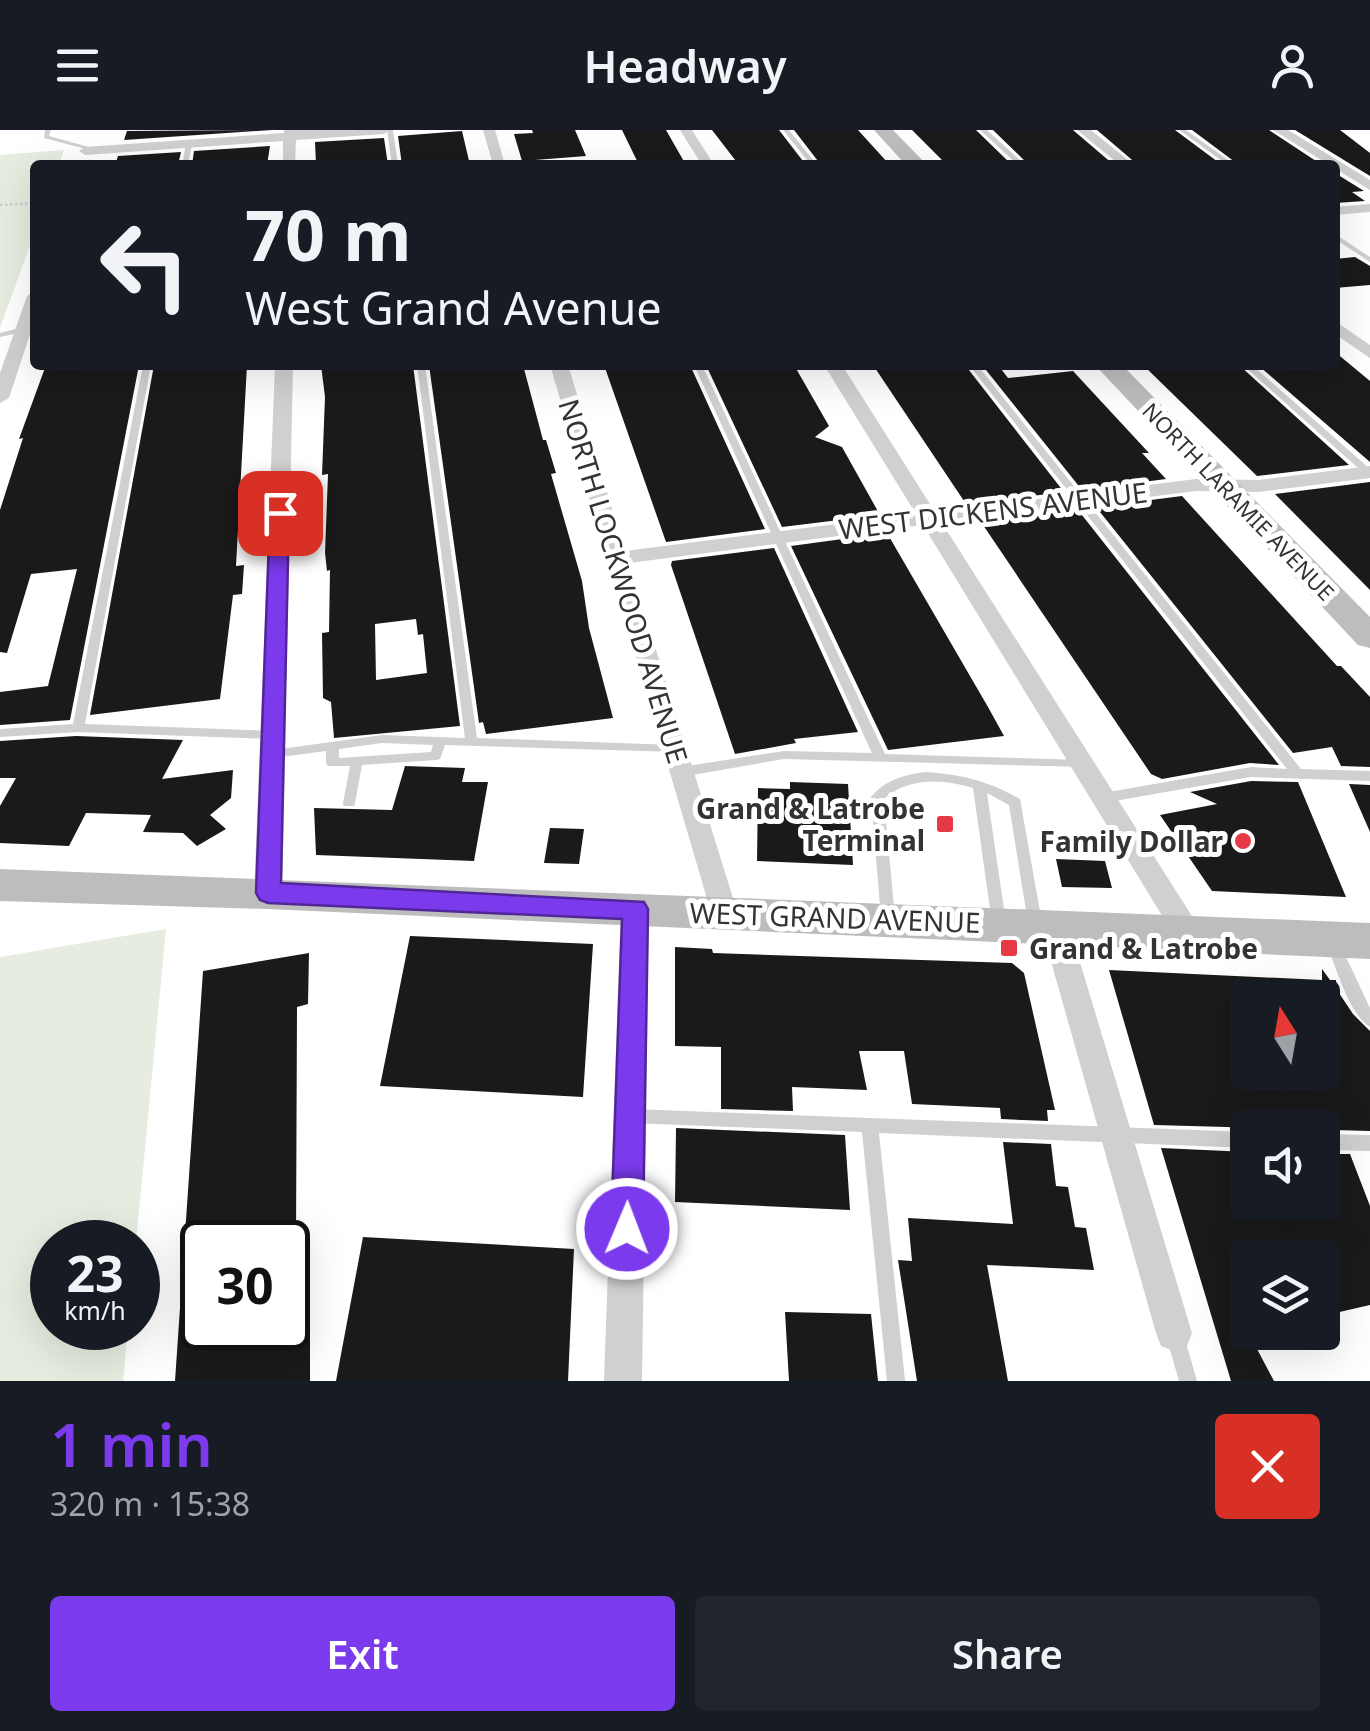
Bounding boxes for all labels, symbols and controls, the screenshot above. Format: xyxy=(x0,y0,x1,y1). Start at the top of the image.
text: Headway xyxy=(583,35,787,96)
icon: menu xyxy=(50,38,105,93)
icon: person xyxy=(1265,38,1320,93)
text: 70 m xyxy=(245,186,412,282)
icon: left xyxy=(80,200,210,330)
text: West Grand Avenue xyxy=(245,277,662,338)
street label: NORTH LOCKWOOD AVENUE xyxy=(550,394,698,768)
street label: NORTH LARAMIE AVENUE xyxy=(1136,396,1342,606)
pin xyxy=(238,471,323,556)
street label: WEST DICKENS AVENUE xyxy=(836,472,1150,548)
icon: arrive xyxy=(253,486,308,541)
place label: Grand & Latrobe Terminal xyxy=(696,789,925,859)
marker: Grand & Latrobe Terminal xyxy=(934,813,956,835)
place label: Family Dollar xyxy=(1040,822,1223,860)
marker: Family Dollar xyxy=(1232,830,1254,852)
street label: WEST GRAND AVENUE xyxy=(689,893,981,941)
place label: Grand & Latrobe xyxy=(1029,929,1258,967)
marker: Grand & Latrobe xyxy=(998,937,1020,959)
north arrow xyxy=(1230,980,1340,1090)
map controls xyxy=(1230,980,1340,1350)
button: sound xyxy=(1230,1110,1340,1220)
position arrow xyxy=(575,1177,679,1281)
speed limit sign: 30 xyxy=(180,1220,310,1350)
text: 23 xyxy=(66,1239,124,1307)
button: layers xyxy=(1230,1240,1340,1350)
text: km/h xyxy=(64,1293,126,1327)
text: 1 min xyxy=(50,1403,213,1485)
button: close xyxy=(1215,1414,1320,1519)
text: 320 m · 15:38 xyxy=(50,1482,250,1525)
button: Exit xyxy=(50,1596,675,1711)
button: Share xyxy=(695,1596,1320,1711)

